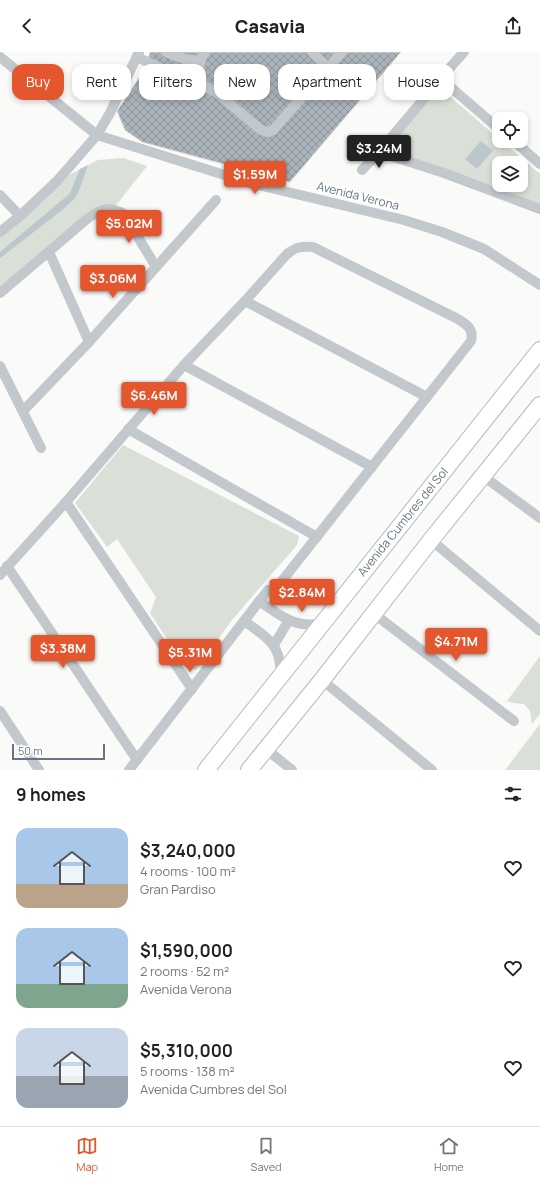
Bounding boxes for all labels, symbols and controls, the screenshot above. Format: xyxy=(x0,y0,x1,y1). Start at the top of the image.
text: Casavia xyxy=(235,14,305,38)
icon: back xyxy=(16,15,38,37)
icon: share xyxy=(502,15,524,37)
chip: Buy xyxy=(12,64,64,100)
chip: Rent xyxy=(72,64,131,100)
chip: Filters xyxy=(139,64,206,100)
chip: New xyxy=(214,64,270,100)
chip: Apartment xyxy=(278,64,376,100)
chip: House xyxy=(384,64,454,100)
map controls xyxy=(492,112,528,192)
button: locate xyxy=(492,112,528,148)
pin: $3.24M xyxy=(346,135,412,169)
text: $3.24M xyxy=(356,139,402,157)
button: layers xyxy=(492,156,528,192)
pin: $1.59M xyxy=(222,161,288,195)
text: $1.59M xyxy=(233,165,277,183)
street label: Avenida Verona xyxy=(315,177,401,214)
pin: $5.02M xyxy=(96,210,162,244)
text: $5.02M xyxy=(105,214,153,232)
pin: $3.06M xyxy=(80,265,146,299)
text: $3.06M xyxy=(89,269,137,287)
pin: $6.46M xyxy=(121,382,187,416)
text: $6.46M xyxy=(130,386,178,404)
street label: Avenida Cumbres del Sol xyxy=(353,464,452,580)
pin: $2.84M xyxy=(269,579,335,613)
text: $2.84M xyxy=(279,583,325,601)
pin: $4.71M xyxy=(423,628,489,662)
text: $4.71M xyxy=(434,632,478,650)
pin: $3.38M xyxy=(30,635,96,669)
text: $3.38M xyxy=(40,639,86,657)
pin: $5.31M xyxy=(157,639,223,673)
text: $5.31M xyxy=(168,643,212,661)
scale bar xyxy=(12,742,105,761)
text: 50 m xyxy=(18,743,43,758)
text: 9 homes xyxy=(16,783,86,806)
icon: filters xyxy=(502,783,524,805)
text: $3,240,000 xyxy=(140,839,236,862)
icon: home xyxy=(48,844,96,892)
icon: heart xyxy=(502,857,524,879)
text: 4 rooms · 100 m² xyxy=(140,862,236,880)
text: Gran Pardiso xyxy=(140,880,216,898)
text: $1,590,000 xyxy=(140,939,233,962)
icon: home xyxy=(48,944,96,992)
icon: heart xyxy=(502,957,524,979)
text: 2 rooms · 52 m² xyxy=(140,962,229,980)
text: Avenida Verona xyxy=(140,980,232,998)
text: $5,310,000 xyxy=(140,1039,233,1062)
icon: home xyxy=(48,1044,96,1092)
icon: heart xyxy=(502,1057,524,1079)
text: 5 rooms · 138 m² xyxy=(140,1062,235,1080)
text: Avenida Cumbres del Sol xyxy=(140,1080,287,1098)
tab: Map xyxy=(76,1135,98,1174)
tab: Saved xyxy=(251,1135,282,1174)
tab: Home xyxy=(434,1135,464,1174)

